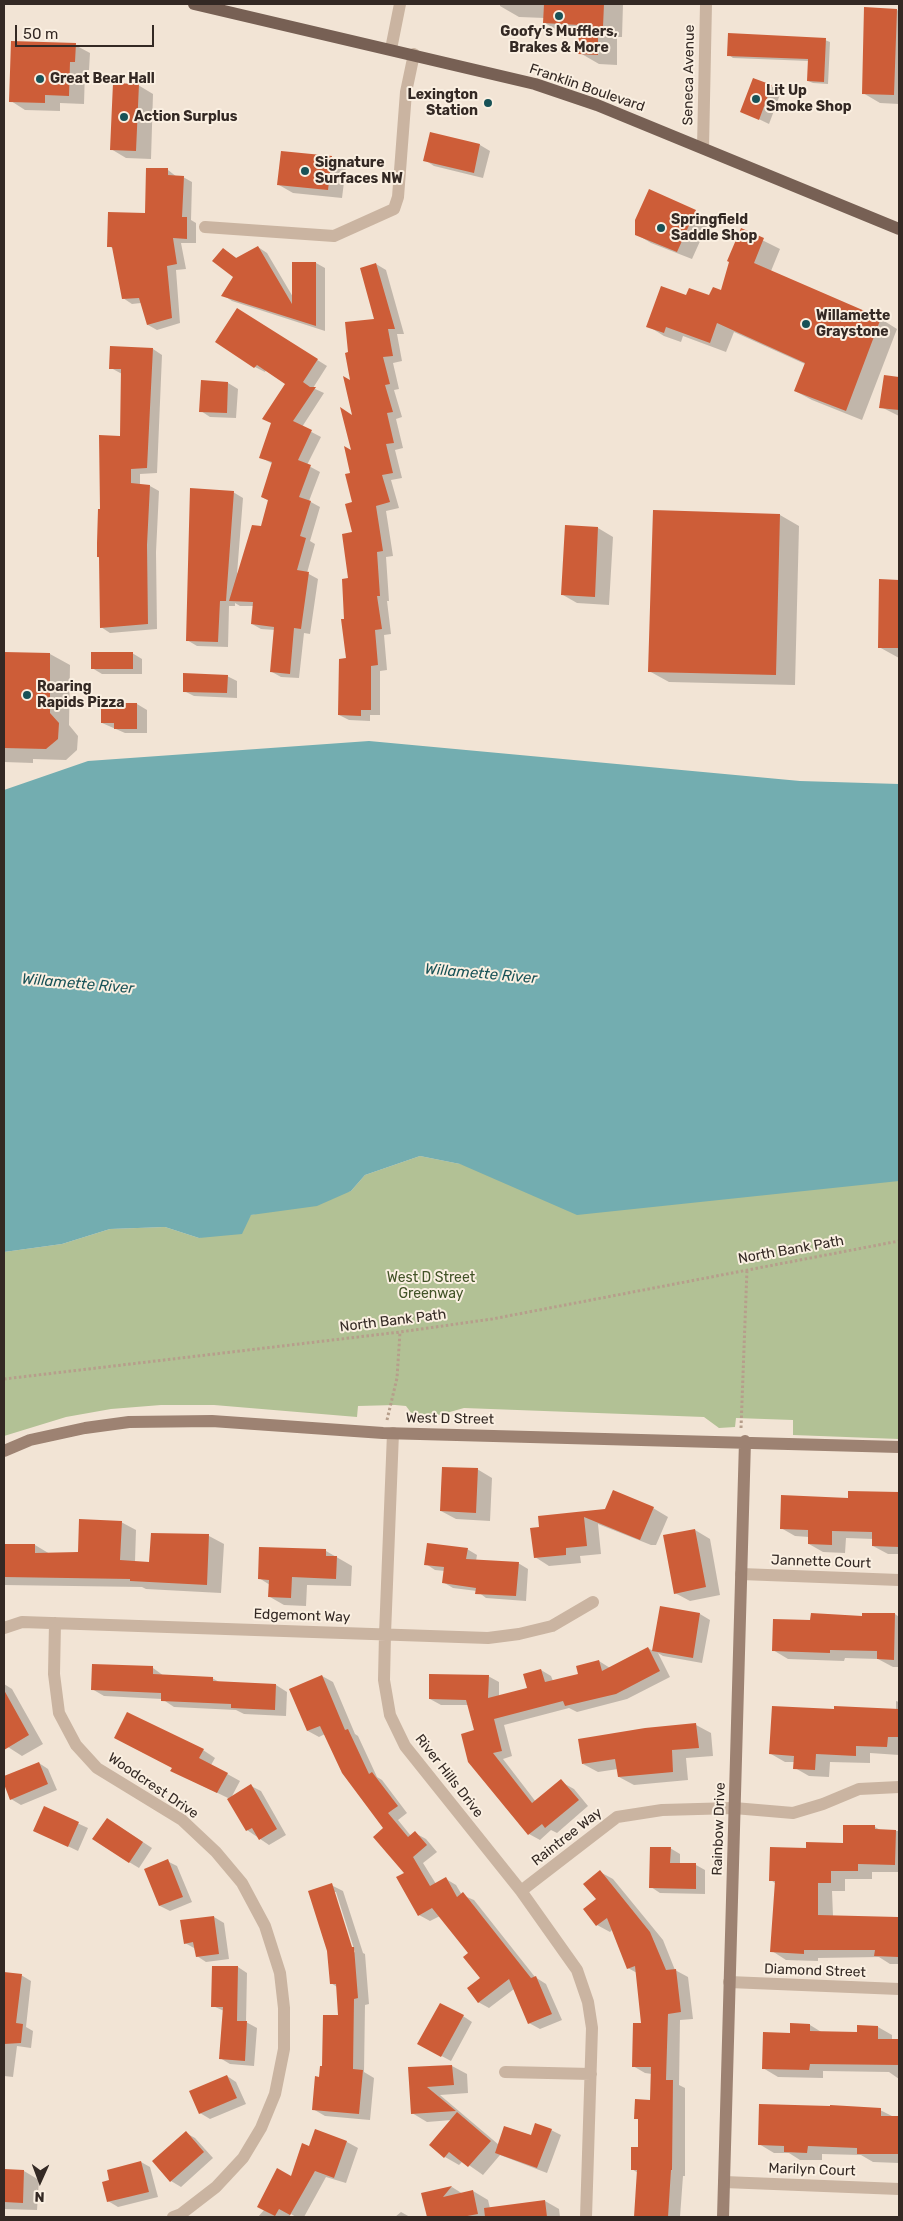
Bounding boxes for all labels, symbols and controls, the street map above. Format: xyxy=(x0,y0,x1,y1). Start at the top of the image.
marker: Goofy's Mufflers, Brakes & More xyxy=(553,10,565,22)
scale bar xyxy=(18,15,156,47)
place label: Goofy's Mufflers, Brakes & More xyxy=(500,24,618,56)
street label: Seneca Avenue xyxy=(680,24,698,126)
text: 50 m xyxy=(23,25,58,43)
street label: Franklin Boulevard xyxy=(527,60,647,116)
place label: Great Bear Hall xyxy=(50,71,155,87)
marker: Great Bear Hall xyxy=(34,73,46,85)
place label: Lit Up Smoke Shop xyxy=(766,83,852,115)
place label: Lexington Station xyxy=(407,87,478,120)
marker: Lit Up Smoke Shop xyxy=(750,93,762,105)
marker: Lexington Station xyxy=(482,97,494,109)
place label: Action Surplus xyxy=(134,109,237,125)
marker: Action Surplus xyxy=(118,111,130,123)
place label: Signature Surfaces NW xyxy=(315,155,403,188)
marker: Signature Surfaces NW xyxy=(299,165,311,177)
place label: Springfield Saddle Shop xyxy=(671,212,757,244)
marker: Springfield Saddle Shop xyxy=(655,222,667,234)
place label: Willamette Graystone xyxy=(816,308,890,341)
marker: Willamette Graystone xyxy=(800,318,812,330)
place label: Roaring Rapids Pizza xyxy=(37,679,125,712)
marker: Roaring Rapids Pizza xyxy=(21,689,33,701)
water label: Willamette River xyxy=(424,960,538,988)
water label: Willamette River xyxy=(21,970,135,998)
street label: North Bank Path xyxy=(737,1232,845,1268)
park label: West D Street Greenway xyxy=(387,1270,475,1302)
street label: North Bank Path xyxy=(339,1306,447,1336)
street label: West D Street xyxy=(406,1410,494,1428)
street label: Jannette Court xyxy=(771,1552,871,1572)
street label: Edgemont Way xyxy=(253,1606,351,1626)
street label: River Hills Drive xyxy=(411,1731,487,1821)
street label: Woodcrest Drive xyxy=(104,1749,202,1823)
street label: Rainbow Drive xyxy=(709,1782,729,1876)
street label: Raintree Way xyxy=(528,1804,606,1870)
street label: Diamond Street xyxy=(764,1961,866,1981)
north arrow xyxy=(15,2156,65,2206)
street label: Marilyn Court xyxy=(768,2160,856,2180)
text: N xyxy=(34,2188,45,2205)

